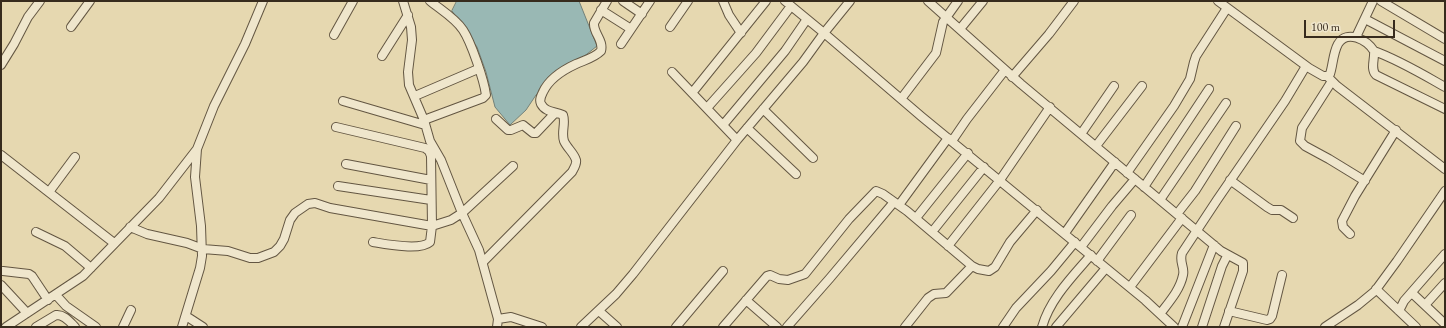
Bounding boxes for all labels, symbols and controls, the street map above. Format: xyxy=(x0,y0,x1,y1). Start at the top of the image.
scale bar xyxy=(1306,12,1397,38)
text: 100 m xyxy=(1311,19,1340,35)

